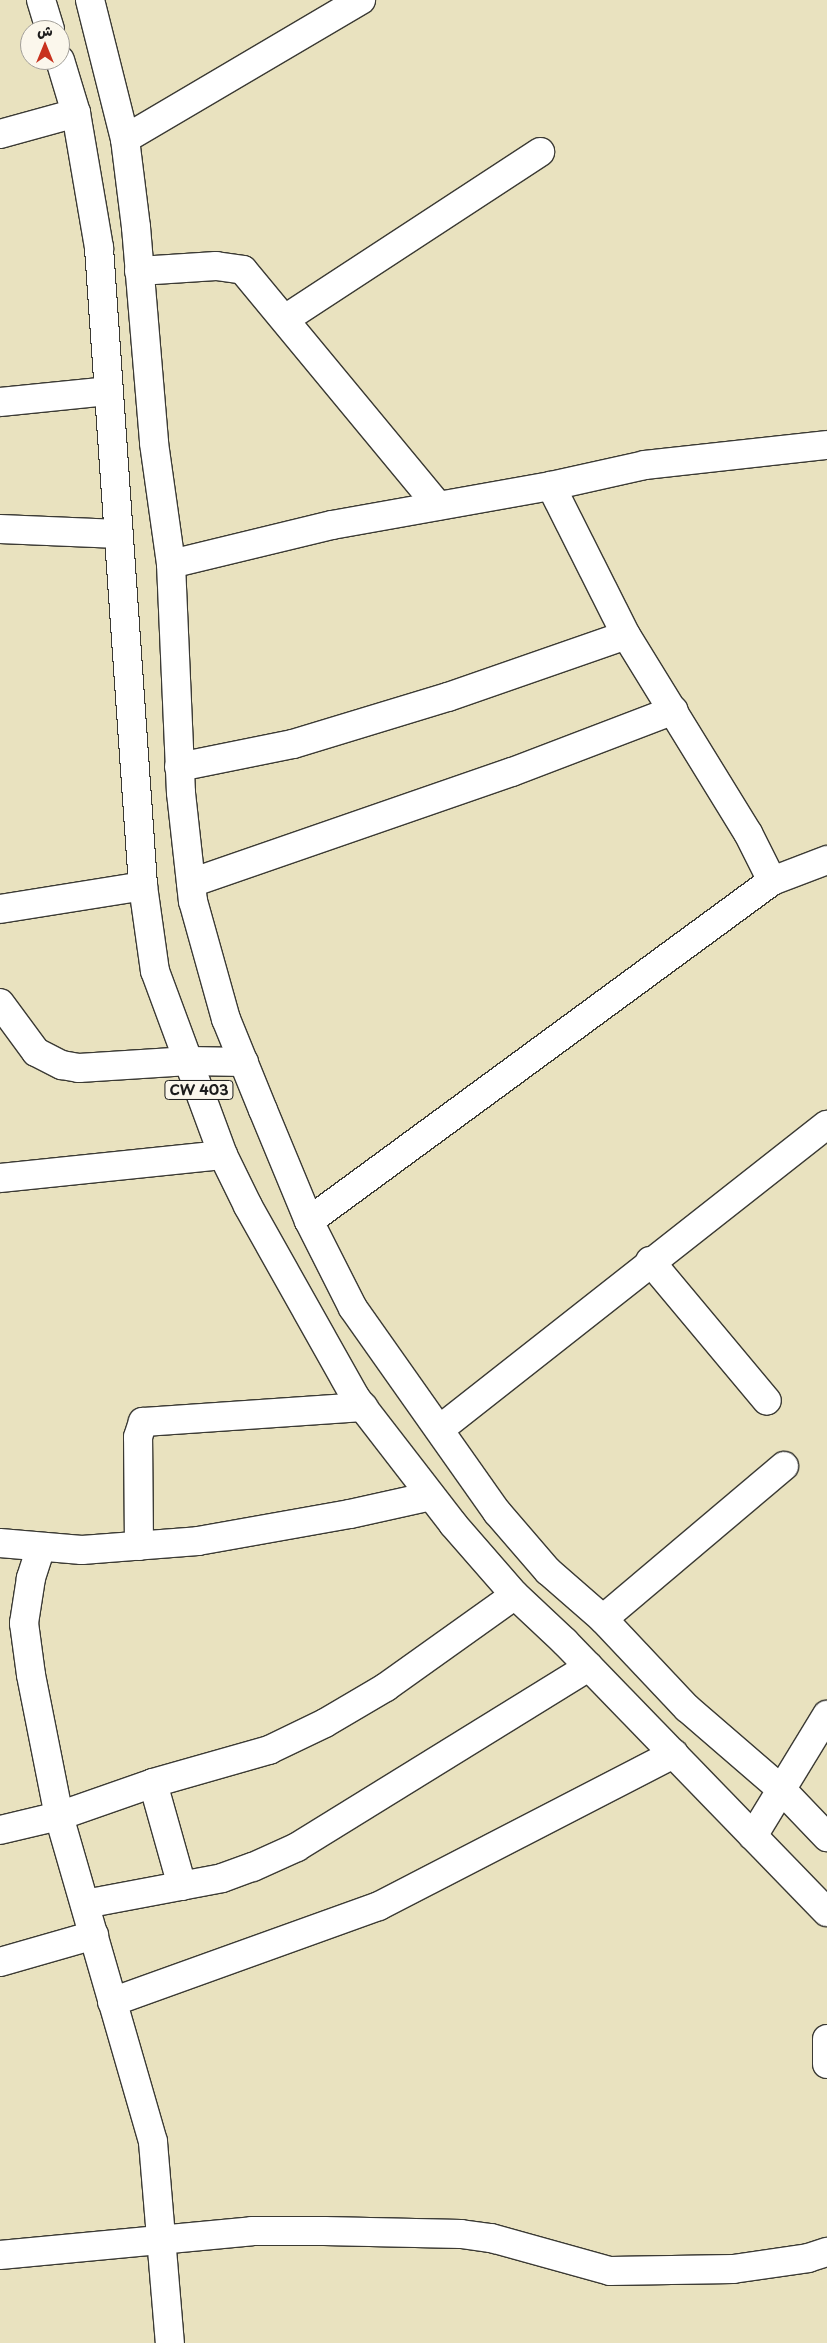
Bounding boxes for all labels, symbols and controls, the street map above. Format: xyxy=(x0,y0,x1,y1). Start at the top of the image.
north arrow xyxy=(20,20,70,70)
text: ش xyxy=(37,20,53,41)
road number: CW 403 xyxy=(164,1078,234,1102)

